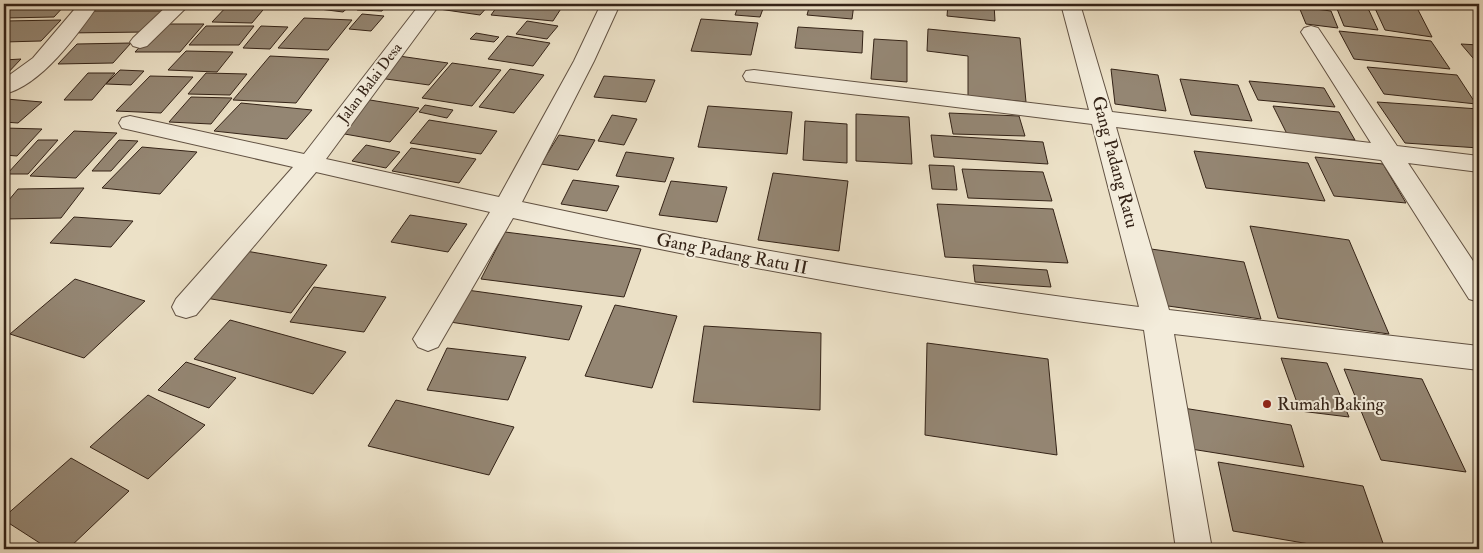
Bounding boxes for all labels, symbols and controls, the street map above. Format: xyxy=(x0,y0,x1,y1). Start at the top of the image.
street label: Jalan Balai Desa xyxy=(333,38,408,128)
street label: Gang Padang Ratu xyxy=(1086,94,1144,230)
street label: Gang Padang Ratu II xyxy=(654,228,810,280)
place label: Rumah Baking xyxy=(1277,393,1385,416)
marker: Rumah Baking xyxy=(1261,398,1273,410)

